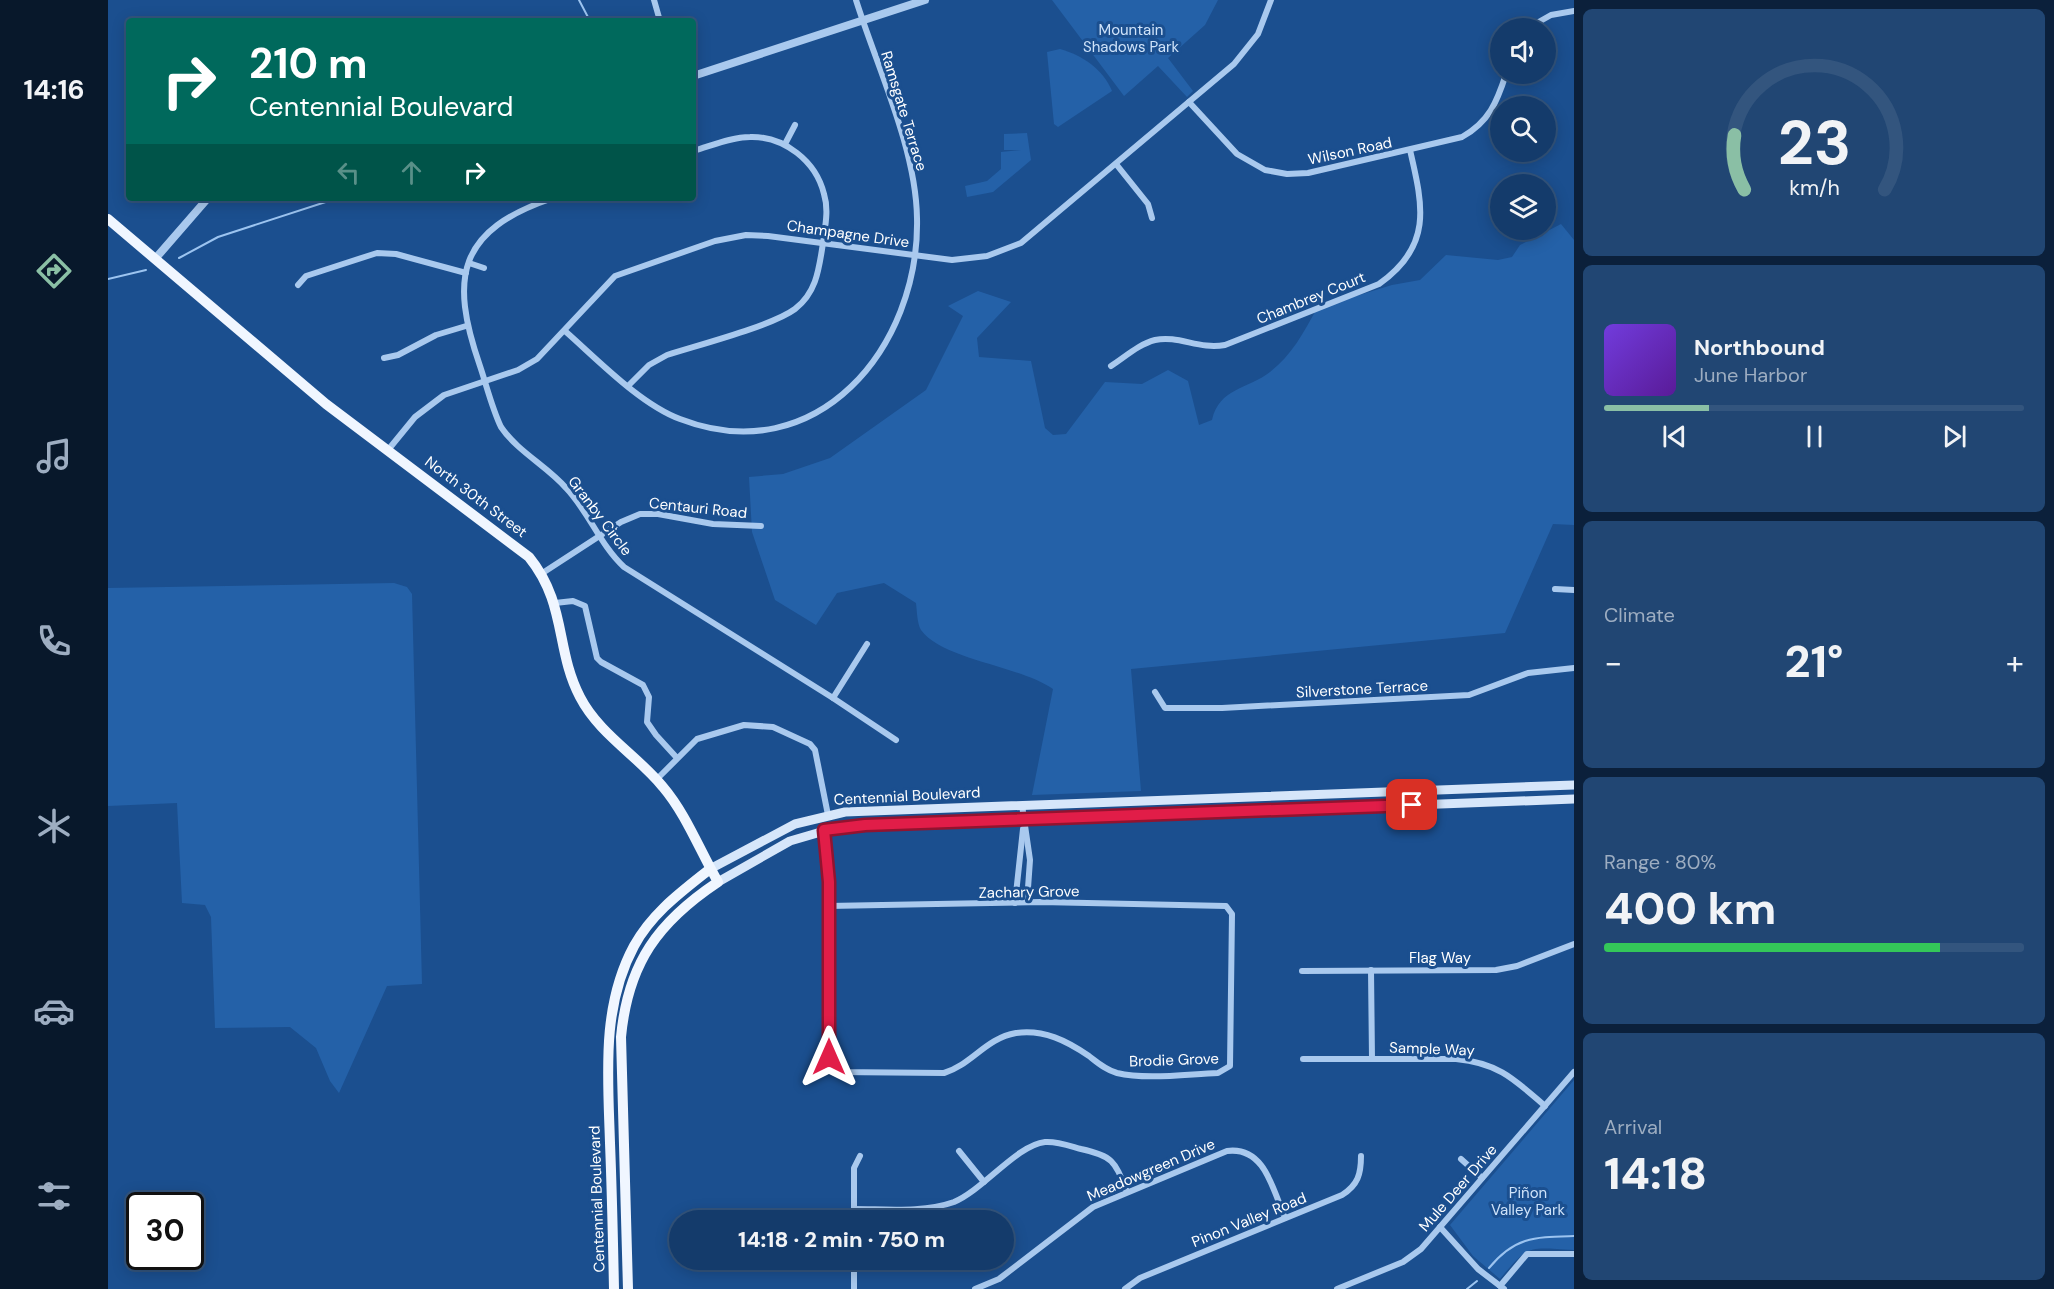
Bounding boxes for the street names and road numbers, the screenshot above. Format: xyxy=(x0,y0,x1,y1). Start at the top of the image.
street label: Ramsgate Terrace xyxy=(876,49,932,173)
street label: Wilson Road xyxy=(1306,132,1394,170)
street label: Champagne Drive xyxy=(785,216,911,252)
street label: Chambrey Court xyxy=(1254,267,1369,329)
street label: North 30th Street xyxy=(421,452,531,542)
street label: Granby Circle xyxy=(563,472,637,560)
street label: Centauri Road xyxy=(648,493,748,523)
street label: Silverstone Terrace xyxy=(1296,676,1428,702)
street label: Centennial Boulevard xyxy=(833,782,981,810)
street label: Zachary Grove xyxy=(978,881,1080,903)
street label: Flag Way xyxy=(1409,948,1472,968)
street label: Sample Way xyxy=(1389,1038,1476,1061)
street label: Brodie Grove xyxy=(1129,1048,1219,1072)
street label: Centennial Boulevard xyxy=(584,1125,610,1273)
street label: Meadowgreen Drive xyxy=(1084,1134,1218,1206)
street label: Mule Deer Drive xyxy=(1415,1140,1501,1236)
street label: Pinon Valley Road xyxy=(1189,1188,1309,1252)

